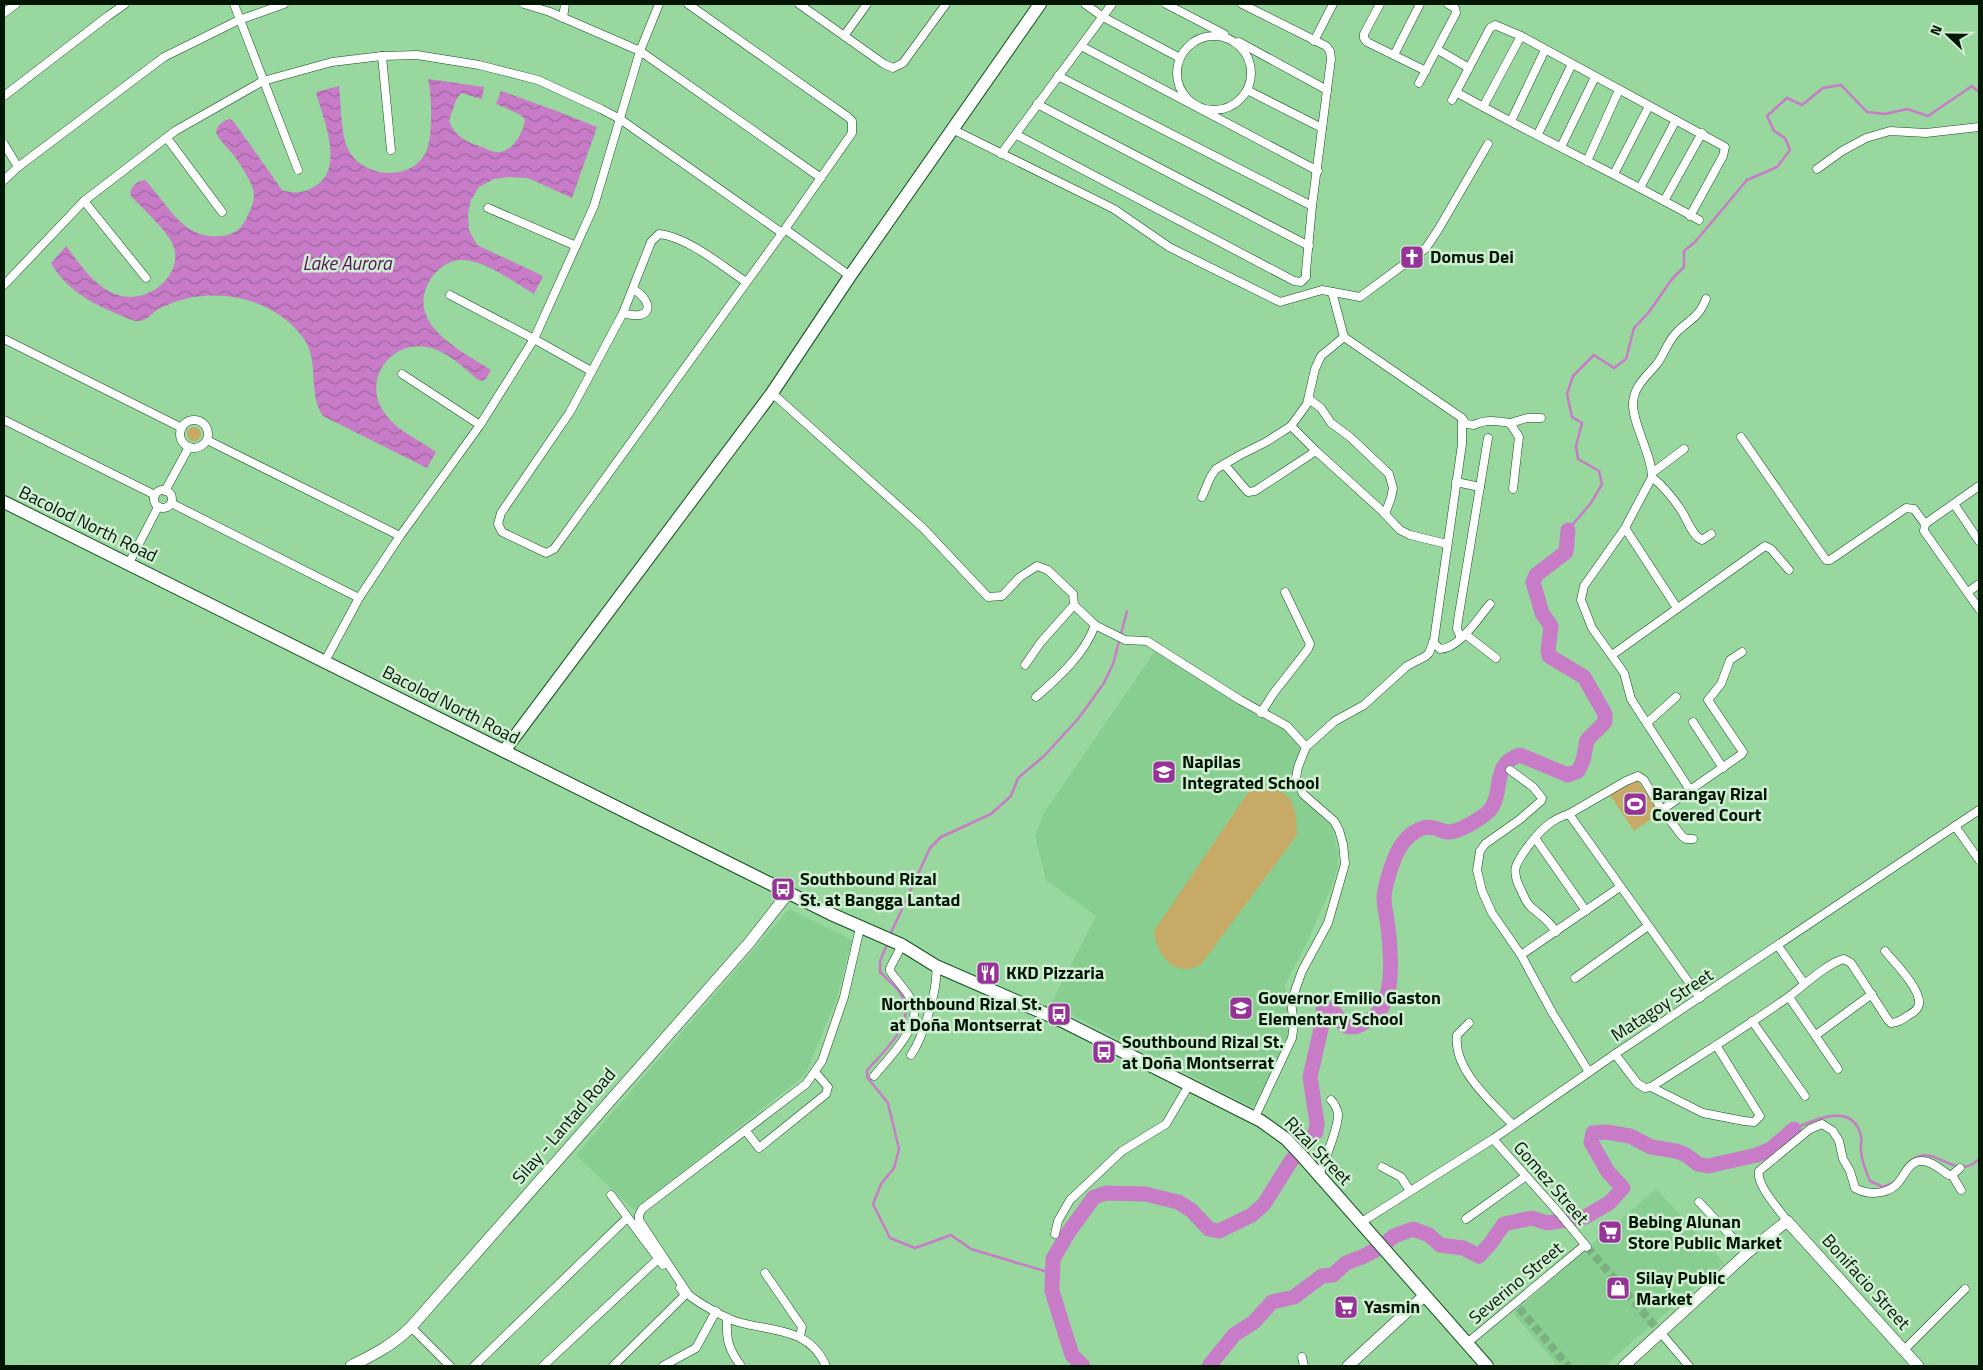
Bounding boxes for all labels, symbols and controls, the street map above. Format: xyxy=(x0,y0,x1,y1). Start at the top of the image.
north arrow xyxy=(1923,10,1973,60)
text: N xyxy=(1924,22,1947,38)
place label: Domus Dei xyxy=(1430,243,1514,270)
church icon: Domus Dei xyxy=(1399,244,1425,270)
water label: Lake Aurora xyxy=(303,248,393,277)
street label: Bacolod North Road xyxy=(14,478,162,569)
street label: Bacolod North Road xyxy=(378,658,525,751)
place label: Napilas Integrated School xyxy=(1182,748,1320,796)
school or university icon: Napilas Integrated School xyxy=(1151,759,1177,785)
place label: Barangay Rizal Covered Court xyxy=(1652,780,1768,828)
sports icon: Barangay Rizal Covered Court xyxy=(1622,791,1648,817)
place label: Southbound Rizal St. at Bangga Lantad xyxy=(800,865,960,913)
bus stop icon: Southbound Rizal St. at Bangga Lantad xyxy=(770,876,796,902)
place label: KKD Pizzaria xyxy=(1006,959,1104,986)
restaurant icon: KKD Pizzaria xyxy=(975,960,1001,986)
street label: Matagoy Street xyxy=(1605,961,1719,1048)
place label: Governor Emilio Gaston Elementary School xyxy=(1258,984,1441,1032)
place label: Northbound Rizal St. at Doña Montserrat xyxy=(881,990,1042,1038)
school or university icon: Governor Emilio Gaston Elementary School xyxy=(1228,995,1254,1021)
bus stop icon: Northbound Rizal St. at Doña Montserrat xyxy=(1046,1001,1072,1027)
place label: Southbound Rizal St. at Doña Montserrat xyxy=(1122,1028,1284,1076)
bus stop icon: Southbound Rizal St. at Doña Montserrat xyxy=(1091,1039,1117,1065)
street label: Silay - Lantad Road xyxy=(505,1062,622,1190)
street label: Rizal Street xyxy=(1279,1110,1359,1192)
street label: Gomez Street xyxy=(1507,1135,1596,1231)
place label: Bebing Alunan Store Public Market xyxy=(1628,1208,1782,1256)
supermarket icon: Bebing Alunan Store Public Market xyxy=(1597,1219,1623,1245)
street label: Bonifacio Street xyxy=(1816,1228,1917,1336)
street label: Severino Street xyxy=(1463,1235,1569,1330)
place label: Silay Public Market xyxy=(1636,1264,1725,1312)
shop icon: Silay Public Market xyxy=(1605,1275,1631,1301)
place label: Yasmin xyxy=(1364,1293,1420,1320)
supermarket icon: Yasmin xyxy=(1333,1294,1359,1320)

